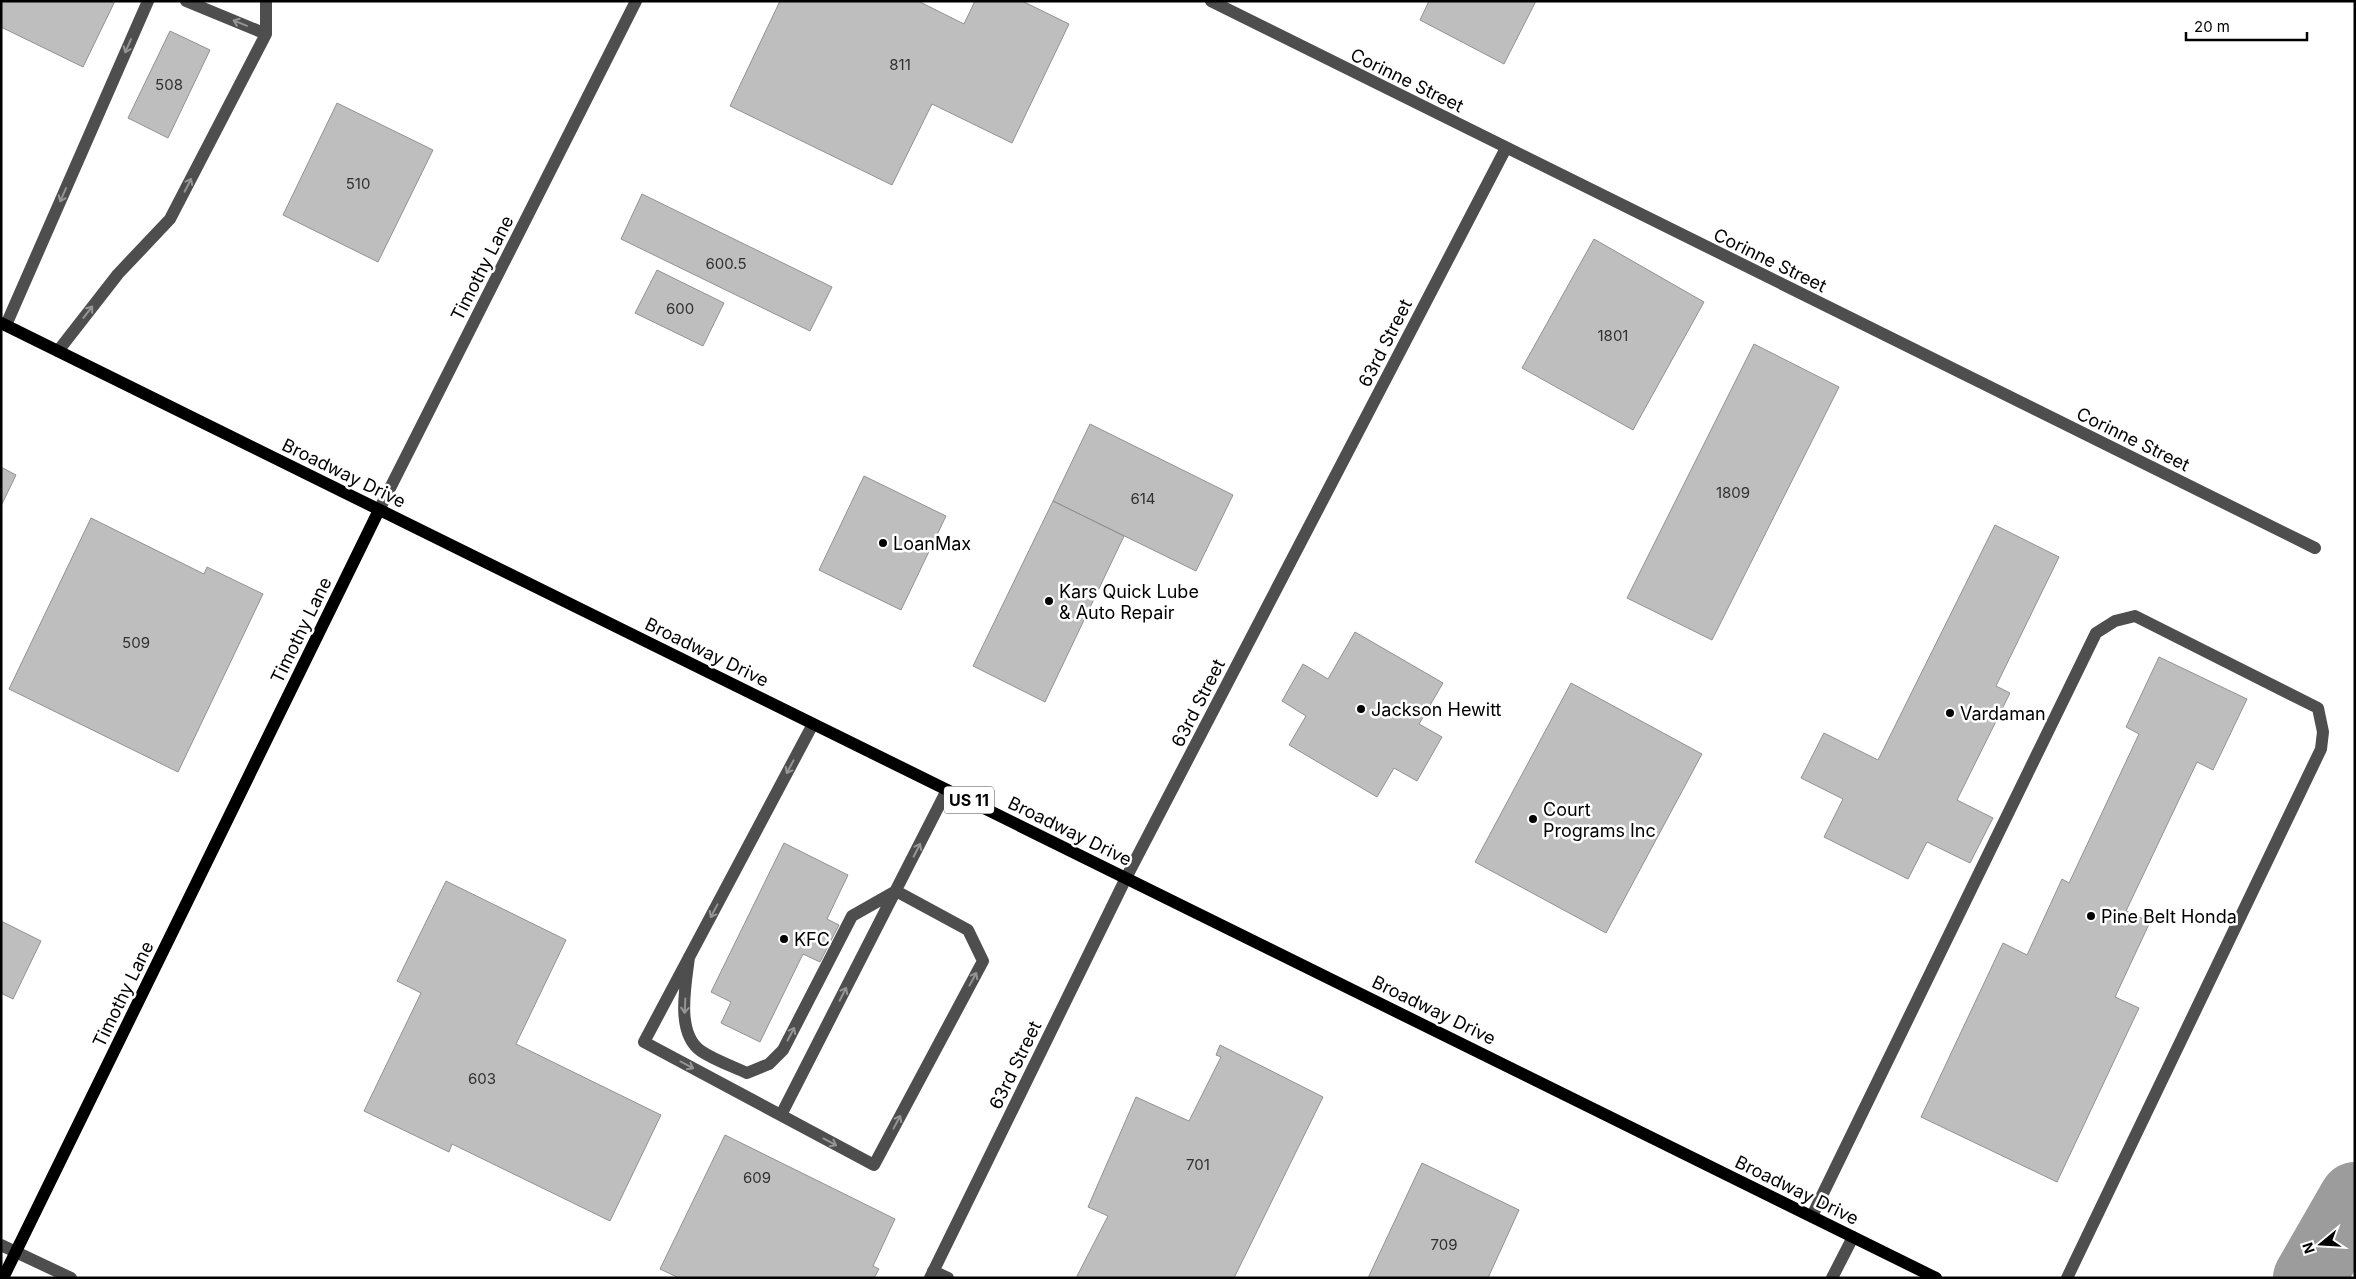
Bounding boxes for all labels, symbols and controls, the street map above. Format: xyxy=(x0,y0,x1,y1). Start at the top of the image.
scale bar xyxy=(2186,10,2307,42)
text: 20 m xyxy=(2194,17,2230,36)
one-way arrow xyxy=(233,18,248,28)
one-way arrow xyxy=(123,38,133,53)
street label: Corinne Street xyxy=(1347,44,1467,116)
house number: 811 xyxy=(889,55,911,74)
house number: 508 xyxy=(155,75,183,94)
house number: 510 xyxy=(346,174,370,193)
one-way arrow xyxy=(184,178,193,193)
one-way arrow xyxy=(57,187,67,202)
street label: Timothy Lane xyxy=(446,212,518,324)
street label: Corinne Street xyxy=(1710,224,1830,296)
house number: 600.5 xyxy=(705,254,747,273)
street label: 63rd Street xyxy=(1354,296,1416,390)
house number: 600 xyxy=(666,299,694,318)
one-way arrow xyxy=(83,306,94,319)
house number: 1801 xyxy=(1598,326,1628,345)
street label: Corinne Street xyxy=(2073,403,2193,475)
street label: Broadway Drive xyxy=(279,434,409,512)
house number: 1809 xyxy=(1716,483,1750,502)
house number: 614 xyxy=(1130,489,1156,508)
place label: LoanMax xyxy=(893,533,971,554)
marker: LoanMax xyxy=(877,537,889,549)
street label: Timothy Lane xyxy=(266,574,336,686)
place label: Kars Quick Lube & Auto Repair xyxy=(1059,581,1199,623)
marker: Kars Quick Lube & Auto Repair xyxy=(1043,595,1055,607)
street label: Broadway Drive xyxy=(642,613,772,691)
house number: 509 xyxy=(122,633,150,652)
street label: 63rd Street xyxy=(1167,656,1229,750)
place label: Jackson Hewitt xyxy=(1371,699,1502,720)
marker: Jackson Hewitt xyxy=(1355,703,1367,715)
place label: Vardaman xyxy=(1960,703,2046,724)
marker: Vardaman xyxy=(1944,707,1956,719)
one-way arrow xyxy=(785,759,794,774)
road number: US 11 xyxy=(944,786,994,814)
street label: Broadway Drive xyxy=(1005,792,1135,870)
place label: Court Programs Inc xyxy=(1543,799,1656,841)
marker: Court Programs Inc xyxy=(1527,813,1539,825)
one-way arrow xyxy=(912,842,922,857)
one-way arrow xyxy=(709,903,719,918)
place label: Pine Belt Honda xyxy=(2101,906,2237,927)
marker: Pine Belt Honda xyxy=(2085,910,2097,922)
place label: KFC xyxy=(794,929,830,950)
marker: KFC xyxy=(778,933,790,945)
street label: Timothy Lane xyxy=(88,938,158,1050)
street label: Broadway Drive xyxy=(1369,971,1499,1049)
one-way arrow xyxy=(969,972,979,987)
one-way arrow xyxy=(839,987,848,1002)
one-way arrow xyxy=(680,998,690,1014)
street label: 63rd Street xyxy=(985,1017,1045,1113)
one-way arrow xyxy=(786,1027,796,1042)
one-way arrow xyxy=(679,1060,694,1070)
house number: 603 xyxy=(468,1069,496,1088)
one-way arrow xyxy=(892,1115,902,1130)
one-way arrow xyxy=(822,1137,837,1147)
street label: Broadway Drive xyxy=(1732,1151,1862,1229)
house number: 701 xyxy=(1186,1155,1210,1174)
house number: 609 xyxy=(743,1168,771,1187)
north arrow xyxy=(2296,1219,2346,1269)
house number: 709 xyxy=(1430,1235,1458,1254)
text: N xyxy=(2298,1240,2318,1256)

